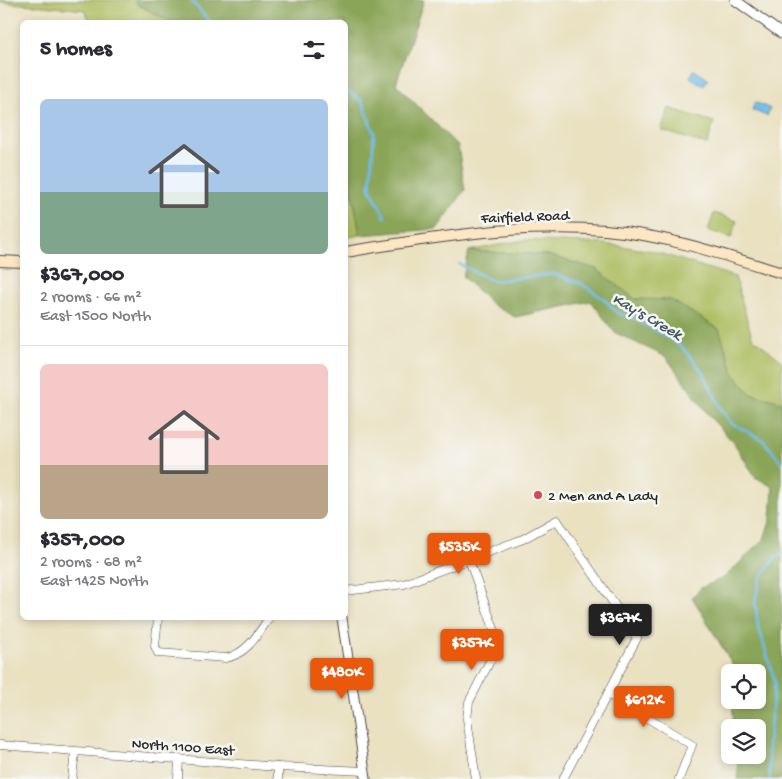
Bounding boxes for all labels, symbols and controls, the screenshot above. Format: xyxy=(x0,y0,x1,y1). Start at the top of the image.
icon: filters xyxy=(300,36,328,64)
text: 5 homes xyxy=(40,38,112,63)
icon: home xyxy=(139,131,229,221)
street label: Fairfield Road xyxy=(479,207,571,229)
text: $367,000 xyxy=(40,264,124,289)
text: 2 rooms · 66 m² xyxy=(40,289,141,308)
water label: Kay's Creek xyxy=(608,290,686,347)
text: East 1500 North xyxy=(40,308,151,327)
icon: home xyxy=(139,397,229,487)
place label: 2 Men and A Lady xyxy=(548,488,659,506)
marker: 2 Men and A Lady xyxy=(532,489,544,501)
text: $357,000 xyxy=(40,529,125,554)
pin: $535K xyxy=(424,532,494,575)
text: $535K xyxy=(438,539,480,558)
text: 2 rooms · 68 m² xyxy=(40,554,142,573)
text: East 1425 North xyxy=(40,573,149,592)
pin: $367K xyxy=(585,604,655,646)
text: $367K xyxy=(600,610,640,629)
pin: $357K xyxy=(437,628,507,671)
text: $357K xyxy=(451,635,493,654)
pin: $480K xyxy=(307,658,377,700)
text: $480K xyxy=(321,664,363,683)
map controls xyxy=(721,664,766,764)
button: locate xyxy=(721,664,766,709)
pin: $612K xyxy=(609,686,679,728)
text: $612K xyxy=(625,692,663,711)
button: layers xyxy=(721,719,766,764)
street label: North 1100 East xyxy=(131,735,237,761)

